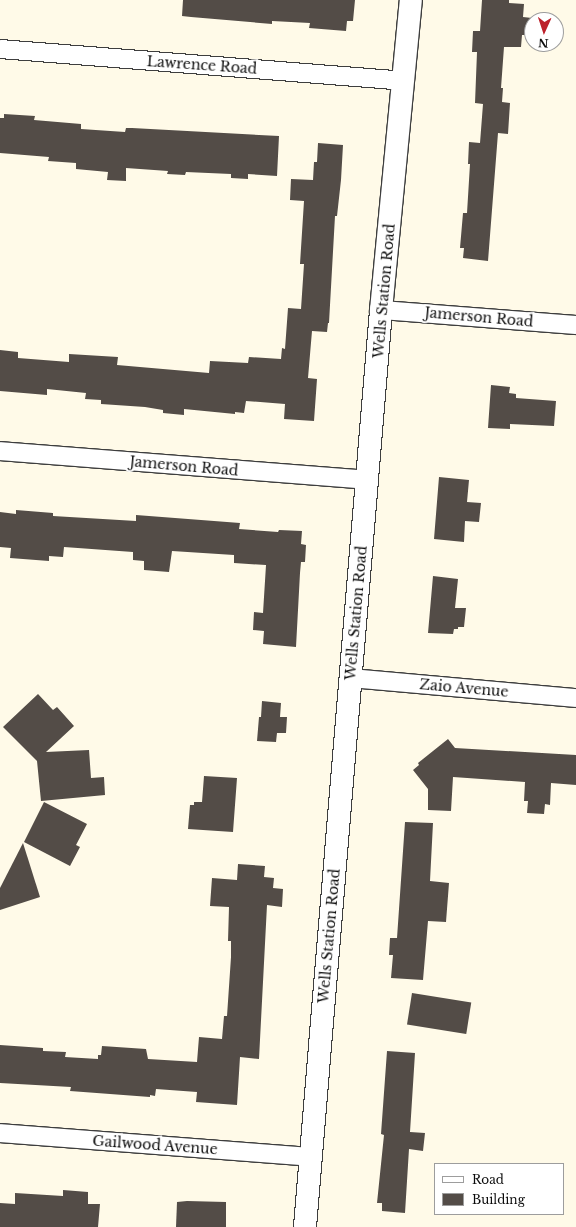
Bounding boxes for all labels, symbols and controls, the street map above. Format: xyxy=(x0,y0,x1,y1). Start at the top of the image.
north arrow xyxy=(524,12,564,52)
text: N xyxy=(538,36,549,50)
street label: Lawrence Road xyxy=(146,53,258,77)
street label: Wells Station Road xyxy=(370,223,398,359)
street label: Jamerson Road xyxy=(424,304,534,330)
street label: Jamerson Road xyxy=(129,453,239,479)
street label: Wells Station Road xyxy=(342,545,370,681)
street label: Zaio Avenue xyxy=(419,676,509,700)
street label: Wells Station Road xyxy=(315,868,343,1004)
street label: Gailwood Avenue xyxy=(92,1132,218,1158)
legend xyxy=(434,1163,564,1215)
text: Road xyxy=(472,1172,504,1187)
text: Building xyxy=(472,1192,525,1207)

